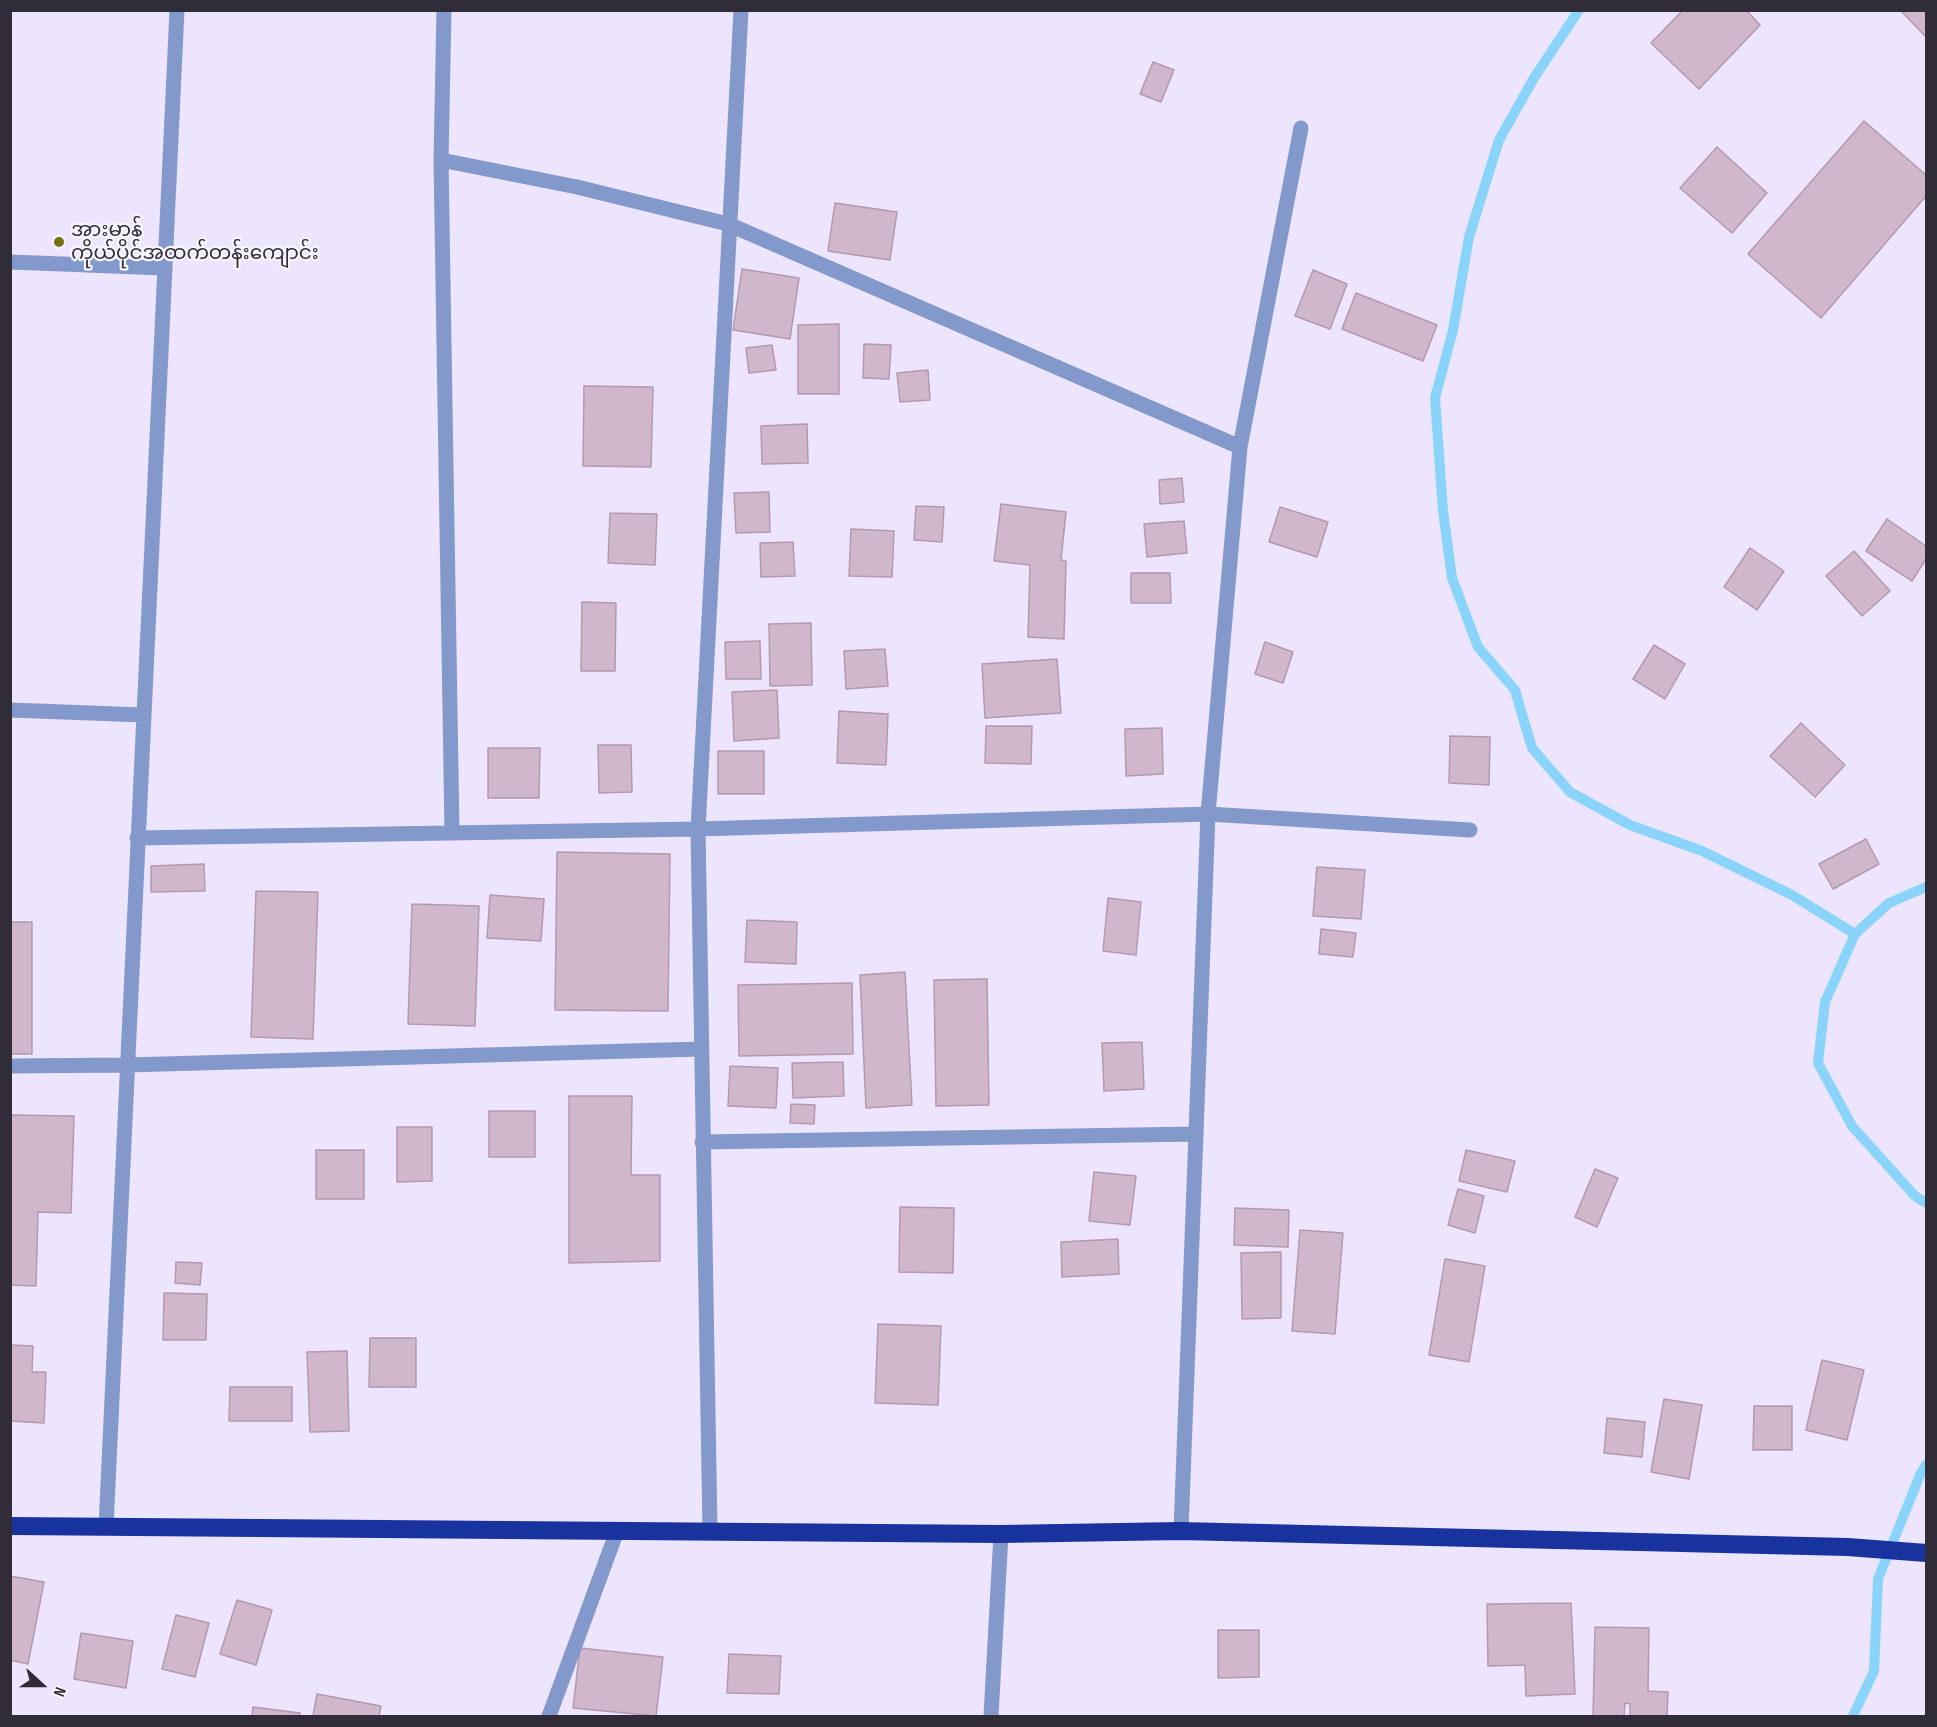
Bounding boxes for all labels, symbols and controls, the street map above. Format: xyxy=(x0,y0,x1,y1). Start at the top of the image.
place label: အားမာန် ကိုယ်ပိုင်အထက်တန်းကျောင်း xyxy=(71,219,319,266)
marker: အားမာန် ကိုယ်ပိုင်အထက်တန်းကျောင်း xyxy=(52,235,66,249)
north arrow xyxy=(12,1655,72,1715)
text: N xyxy=(49,1684,70,1699)

